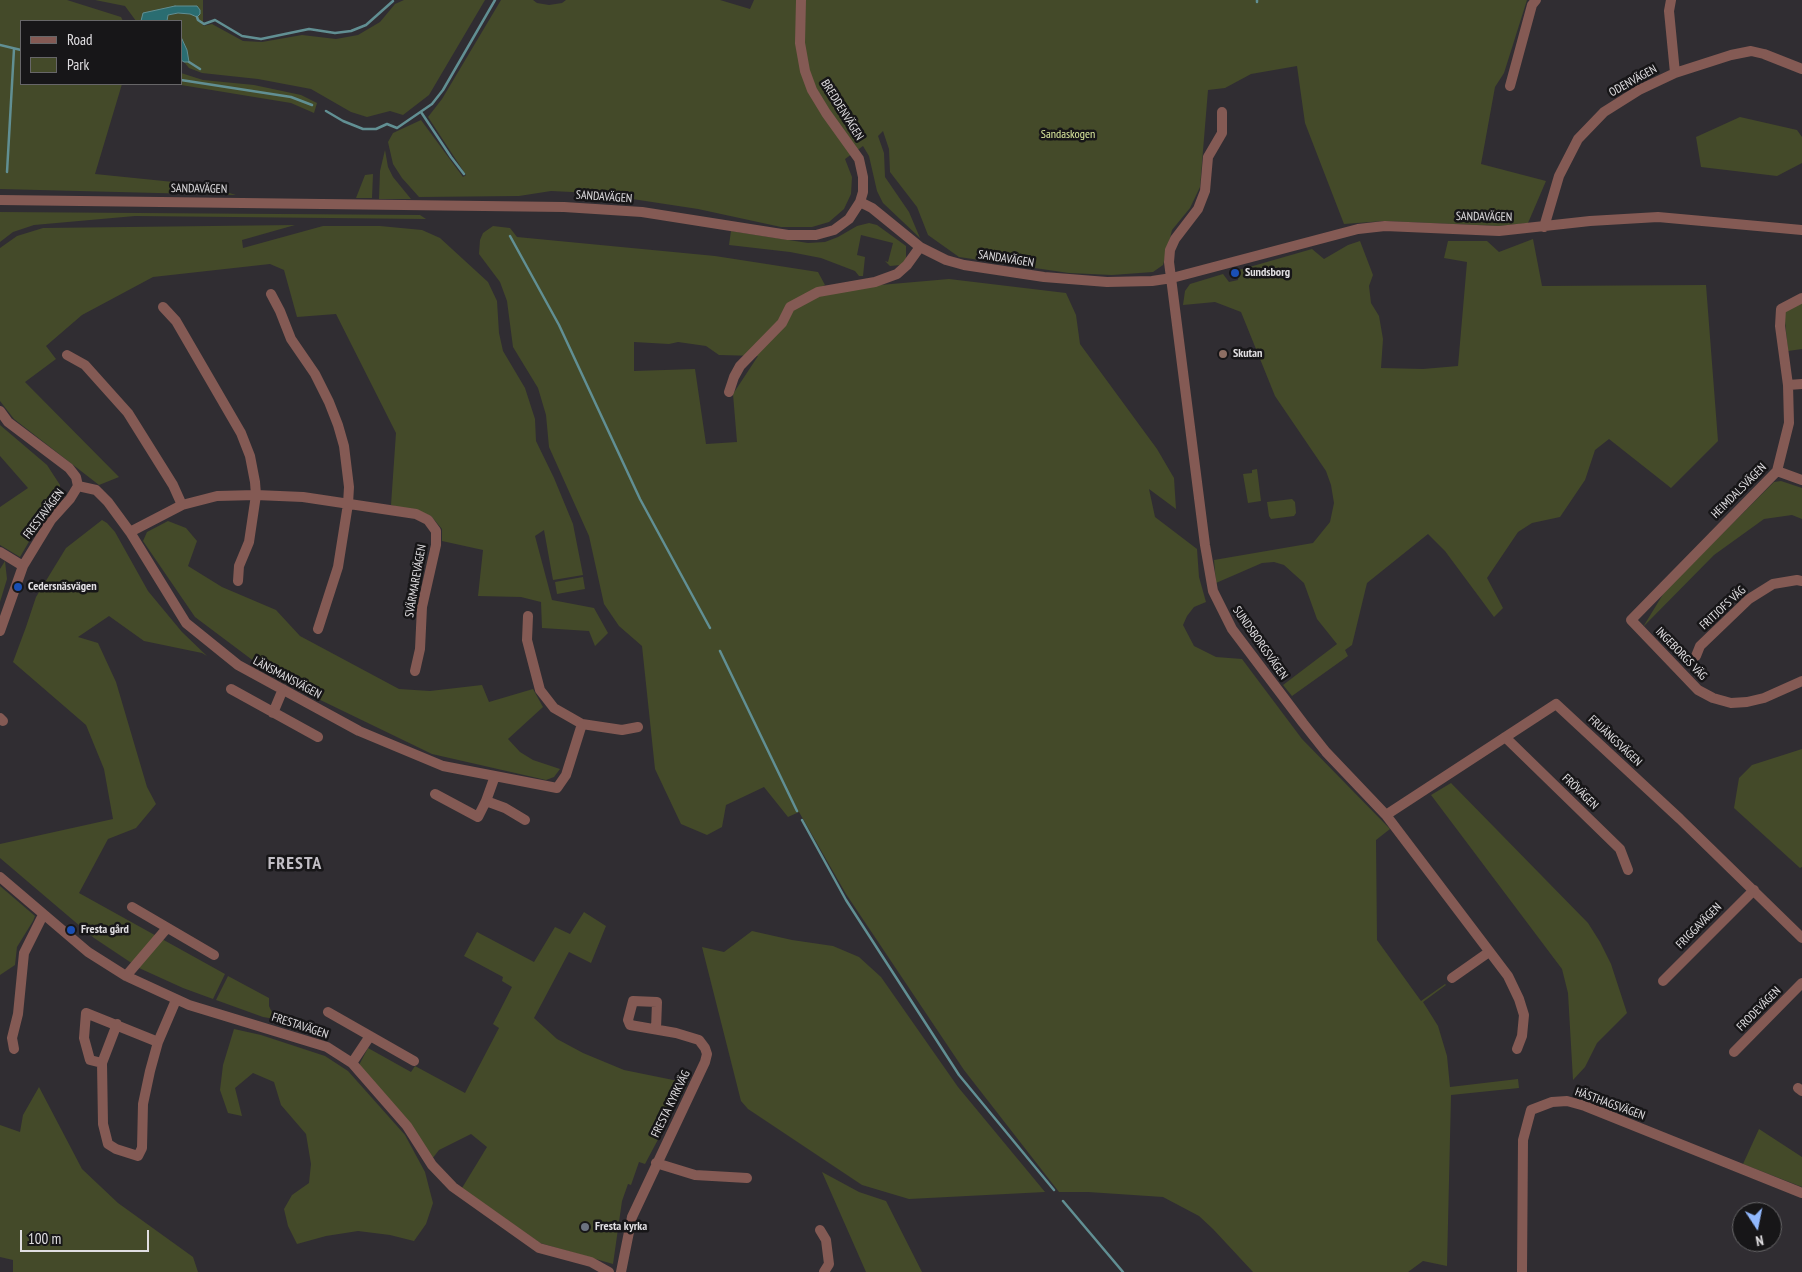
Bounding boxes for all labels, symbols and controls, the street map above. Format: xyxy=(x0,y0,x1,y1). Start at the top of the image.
legend xyxy=(20,20,182,85)
text: Road xyxy=(67,30,93,49)
text: Park xyxy=(67,55,89,74)
street label: ODENVÄGEN xyxy=(1607,62,1659,100)
street label: BREDDENVÄGEN xyxy=(818,77,866,143)
park label: Sandaskogen xyxy=(1041,128,1095,142)
street label: SANDAVÄGEN xyxy=(171,181,227,197)
street label: SANDAVÄGEN xyxy=(575,188,633,206)
street label: SANDAVÄGEN xyxy=(1456,209,1512,225)
street label: SANDAVÄGEN xyxy=(977,247,1035,271)
place label: Sundsborg xyxy=(1245,266,1290,280)
marker: Sundsborg xyxy=(1229,267,1241,279)
place label: Skutan xyxy=(1233,347,1262,361)
marker: Skutan xyxy=(1217,348,1229,360)
street label: HEIMDALSVÄGEN xyxy=(1708,460,1770,522)
street label: FRESTAVÄGEN xyxy=(21,486,67,542)
street label: SVÄRMAREVÄGEN xyxy=(402,543,430,619)
place label: Cedersnäsvägen xyxy=(28,580,97,594)
marker: Cedersnäsvägen xyxy=(12,581,24,593)
street label: FRITJOFS VÄG xyxy=(1697,583,1749,633)
street label: SUNDSBORGSVÄGEN xyxy=(1229,604,1291,682)
street label: INGEBORGS VÄG xyxy=(1652,625,1710,683)
street label: LÄNSMANSVÄGEN xyxy=(250,654,324,702)
street label: FRUÄNGSVÄGEN xyxy=(1585,712,1645,770)
street label: FRÖVÄGEN xyxy=(1559,771,1601,813)
district label: FRESTA xyxy=(267,853,323,875)
street label: FRIGGAVÄGEN xyxy=(1673,900,1725,952)
place label: Fresta gård xyxy=(81,923,129,937)
marker: Fresta gård xyxy=(65,924,77,936)
street label: FRODEVÄGEN xyxy=(1734,984,1784,1034)
street label: FRESTAVÄGEN xyxy=(270,1010,330,1042)
street label: FRESTA KYRKVÄG xyxy=(649,1068,693,1140)
street label: HÄSTHAGSVÄGEN xyxy=(1573,1085,1647,1123)
north arrow xyxy=(1732,1202,1782,1252)
scale bar xyxy=(22,1220,151,1252)
place label: Fresta kyrka xyxy=(595,1220,647,1234)
marker: Fresta kyrka xyxy=(579,1221,591,1233)
text: 100 m xyxy=(28,1229,61,1248)
text: N xyxy=(1754,1231,1765,1250)

